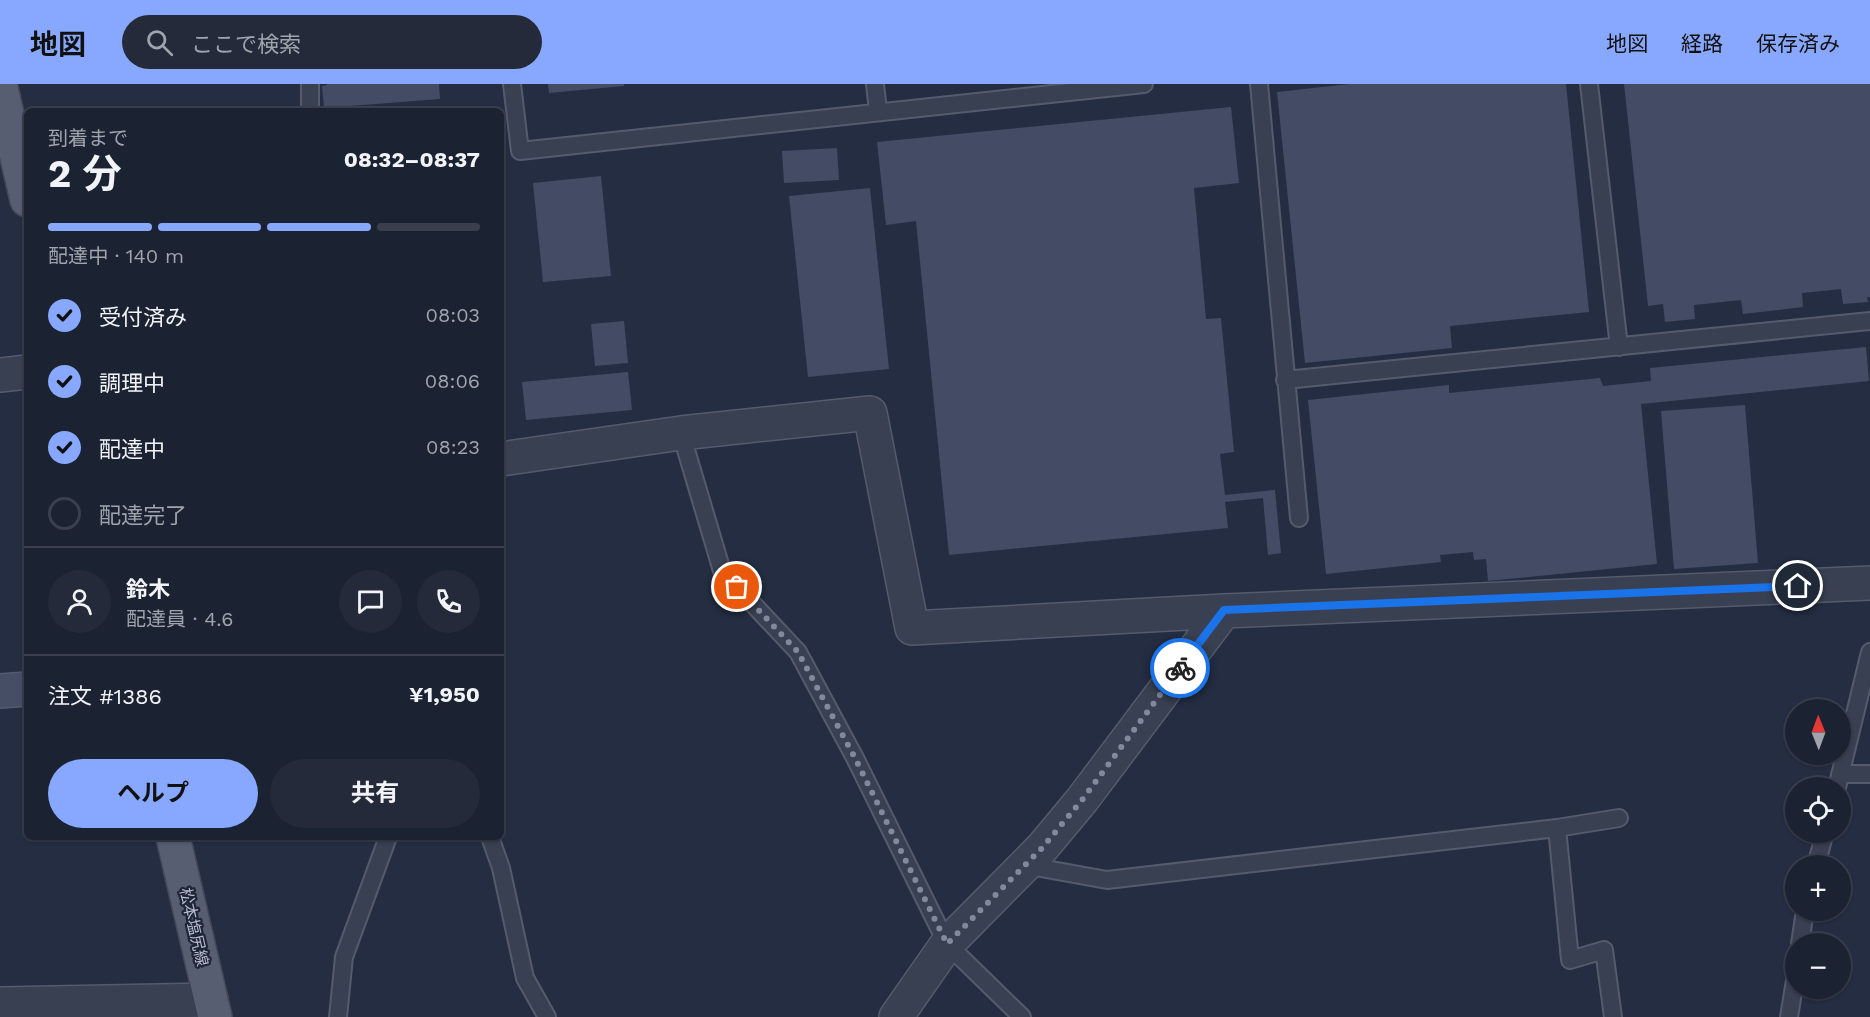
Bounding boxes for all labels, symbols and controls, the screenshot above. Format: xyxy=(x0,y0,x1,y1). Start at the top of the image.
search box xyxy=(122,15,542,69)
icon: search xyxy=(143,26,176,59)
text: 地図 xyxy=(30,28,86,61)
text: 地図 xyxy=(1606,31,1648,56)
text: 経路 xyxy=(1681,31,1723,56)
text: 保存済み xyxy=(1756,31,1840,56)
text: ここで検索 xyxy=(191,32,301,57)
text: 到着まで xyxy=(48,126,128,150)
text: 08:32–08:37 xyxy=(344,147,480,172)
text: 2 分 xyxy=(48,151,121,196)
text: 配達中 · 140 m xyxy=(48,244,184,268)
icon: check xyxy=(48,299,81,332)
text: 08:03 xyxy=(426,303,480,327)
text: 受付済み xyxy=(99,305,187,330)
icon: check xyxy=(48,365,81,398)
text: 08:06 xyxy=(425,369,480,393)
text: 調理中 xyxy=(99,371,165,396)
icon: check xyxy=(48,431,81,464)
text: 08:23 xyxy=(426,435,480,459)
text: 配達中 xyxy=(99,437,165,462)
text: 配達完了 xyxy=(99,503,187,528)
pin xyxy=(1772,560,1823,611)
pin xyxy=(711,561,762,612)
icon: home xyxy=(1781,569,1814,602)
button: person xyxy=(48,570,111,633)
button: chat xyxy=(339,570,402,633)
button: phone xyxy=(417,570,480,633)
icon: bag xyxy=(720,570,753,603)
text: 鈴木 xyxy=(126,577,170,602)
text: 配達員 · 4.6 xyxy=(126,607,233,631)
courier xyxy=(1150,638,1210,698)
icon: bike xyxy=(1164,652,1197,685)
text: ¥1,950 xyxy=(409,682,480,707)
text: 注文 #1386 xyxy=(48,684,162,709)
north arrow xyxy=(1785,699,1851,765)
map controls xyxy=(1785,699,1851,999)
button: ヘルプ xyxy=(48,759,258,828)
button: 共有 xyxy=(270,759,480,828)
button: locate xyxy=(1785,777,1851,843)
button: + xyxy=(1785,855,1851,921)
street label: 松本塩尻線 xyxy=(176,886,212,968)
button: − xyxy=(1785,933,1851,999)

